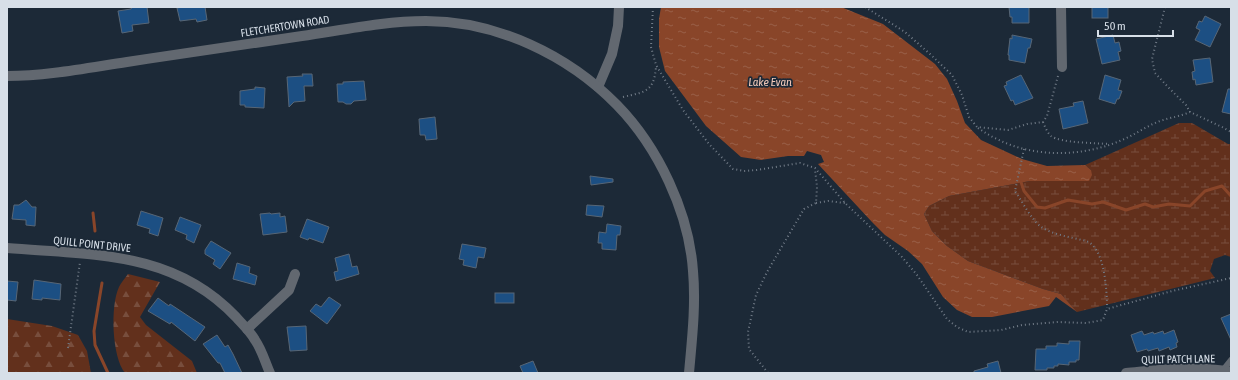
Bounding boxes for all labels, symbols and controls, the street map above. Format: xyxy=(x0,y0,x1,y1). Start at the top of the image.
scale bar xyxy=(1098,12,1173,38)
street label: FLETCHERTOWN ROAD xyxy=(240,13,330,39)
text: 50 m xyxy=(1104,19,1126,33)
water label: Lake Evan xyxy=(748,75,792,89)
street label: QUILL POINT DRIVE xyxy=(53,234,132,254)
street label: QUILT PATCH LANE xyxy=(1141,352,1215,366)

